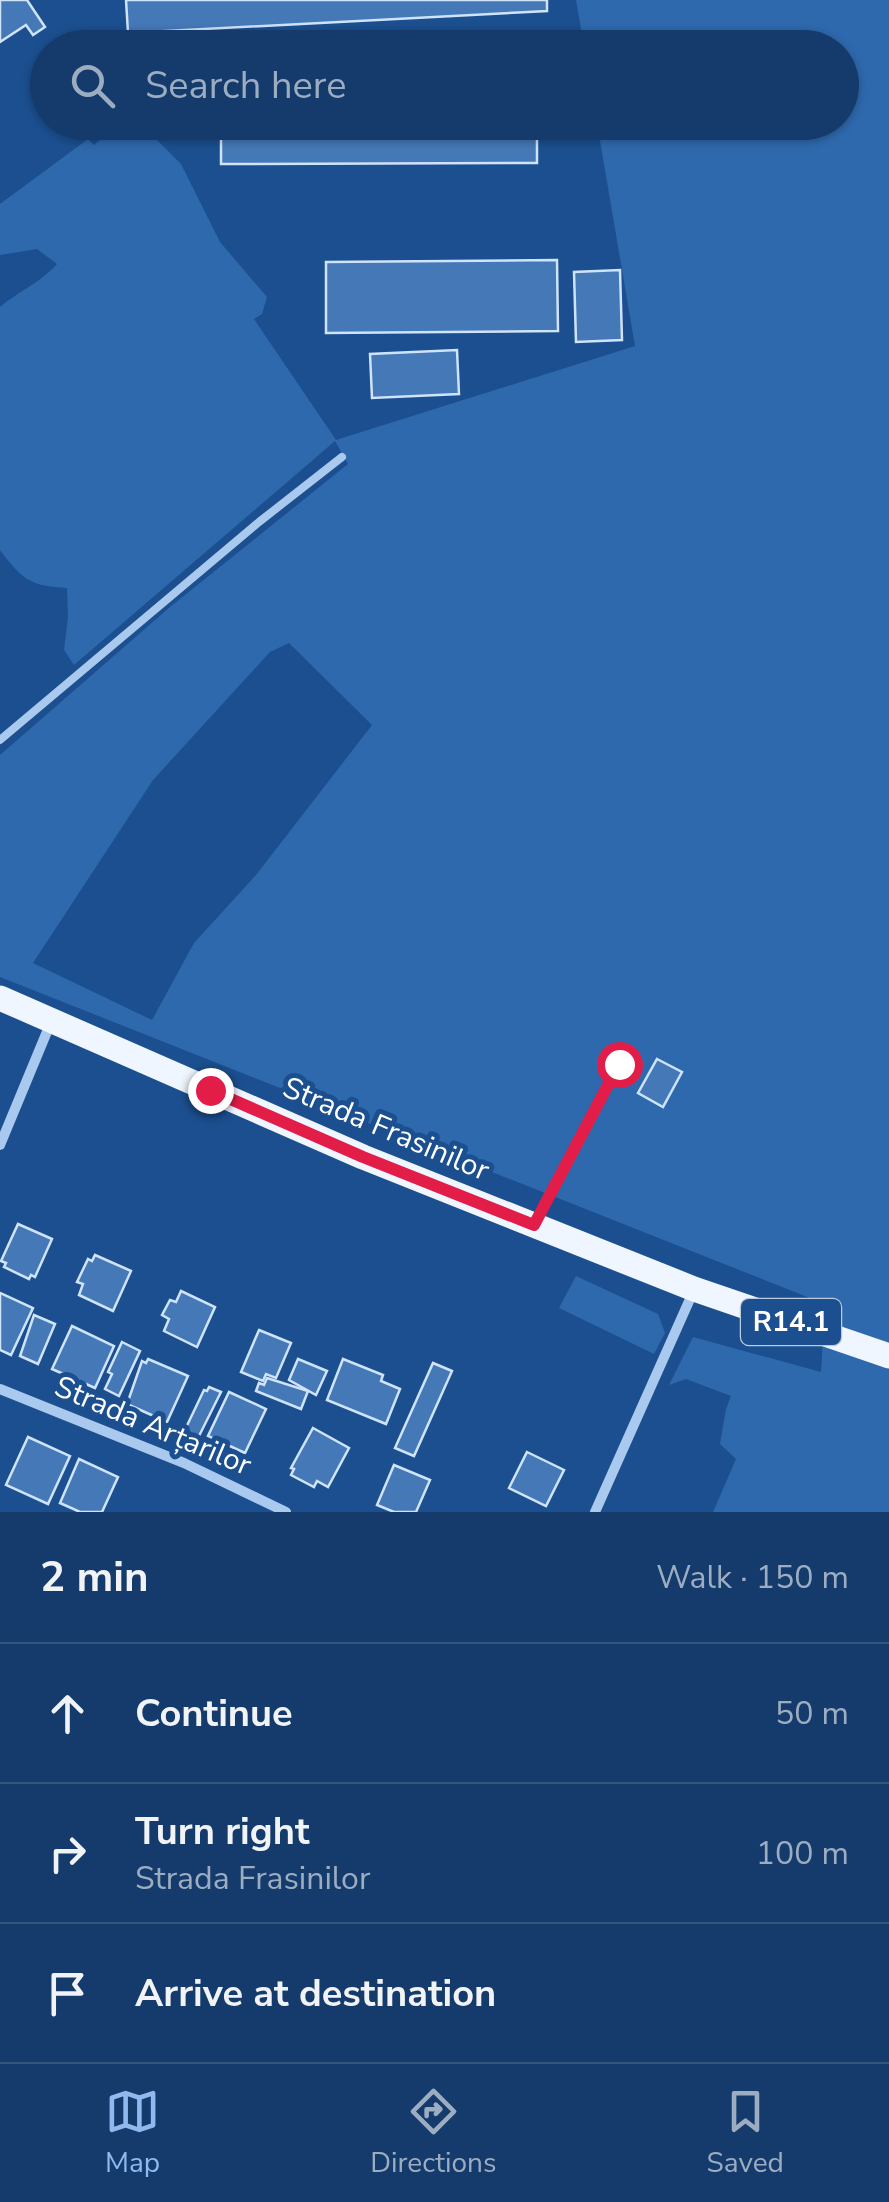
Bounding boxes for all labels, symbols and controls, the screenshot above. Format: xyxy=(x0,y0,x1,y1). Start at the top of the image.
search box xyxy=(30,30,859,140)
icon: search xyxy=(65,58,120,113)
text: Search here xyxy=(145,60,346,111)
route start xyxy=(597,1042,643,1088)
street label: Strada Frasinilor xyxy=(276,1067,496,1191)
route end xyxy=(188,1068,234,1114)
road number: R14.1 xyxy=(741,1299,841,1345)
street label: Strada Arțarilor xyxy=(48,1366,258,1486)
text: 2 min xyxy=(40,1549,149,1606)
text: Walk · 150 m xyxy=(656,1556,849,1599)
icon: ahead xyxy=(40,1686,95,1741)
text: Continue xyxy=(135,1688,293,1739)
text: 50 m xyxy=(775,1692,849,1735)
text: Turn right xyxy=(135,1806,310,1857)
icon: right xyxy=(40,1826,95,1881)
text: 100 m xyxy=(756,1832,849,1875)
text: Strada Frasinilor xyxy=(135,1857,370,1900)
icon: arrive xyxy=(40,1966,95,2021)
text: Arrive at destination xyxy=(135,1968,496,2019)
tab: Map xyxy=(105,2084,160,2182)
tab: Directions xyxy=(370,2084,496,2182)
tab: Saved xyxy=(707,2084,784,2182)

